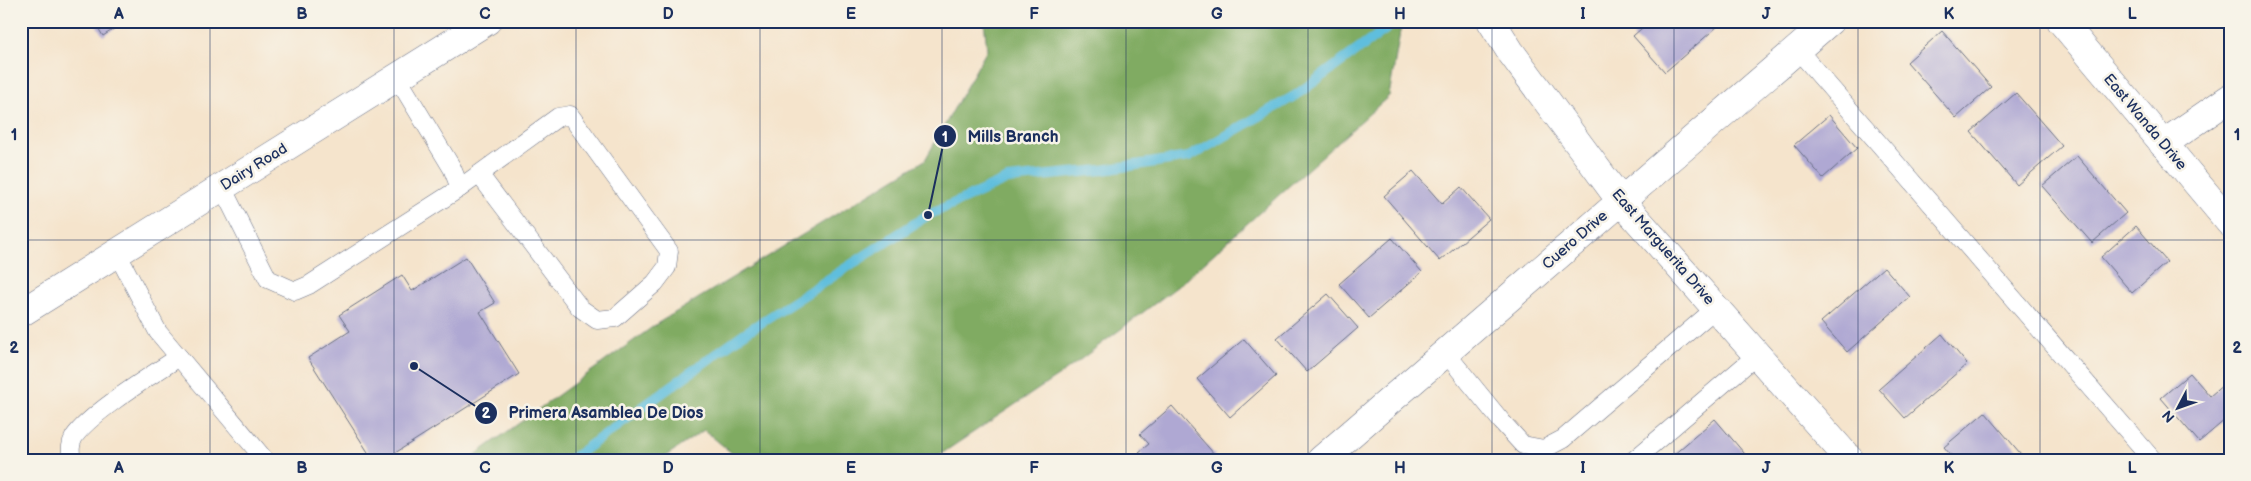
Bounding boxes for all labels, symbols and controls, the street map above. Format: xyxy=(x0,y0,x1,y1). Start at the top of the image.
text: A xyxy=(113,5,124,24)
text: B xyxy=(296,5,308,24)
text: C xyxy=(479,5,491,24)
text: D xyxy=(662,5,674,24)
text: E xyxy=(846,5,856,24)
text: F xyxy=(1029,5,1039,24)
text: G xyxy=(1211,5,1223,24)
text: H xyxy=(1394,5,1406,24)
text: I xyxy=(1580,5,1586,24)
text: J xyxy=(1762,5,1771,24)
text: K xyxy=(1944,5,1955,24)
text: L xyxy=(2127,5,2137,24)
street label: East Wanda Drive xyxy=(2099,70,2191,174)
callout: Mills Branch xyxy=(933,121,1068,152)
text: 1 xyxy=(11,126,17,145)
text: 1 xyxy=(2234,126,2240,145)
text: 1 xyxy=(942,128,948,147)
text: Mills Branch xyxy=(968,128,1058,147)
street label: Dairy Road xyxy=(217,139,291,195)
street label: East Marguerita Drive xyxy=(1607,185,1719,309)
street label: Cuero Drive xyxy=(1538,206,1612,274)
text: 2 xyxy=(9,339,19,358)
text: 2 xyxy=(2232,339,2242,358)
north arrow xyxy=(2154,384,2204,434)
callout: Primera Asamblea De Dios xyxy=(473,397,713,428)
text: 2 xyxy=(482,404,491,423)
text: Primera Asamblea De Dios xyxy=(509,404,704,423)
text: N xyxy=(2159,407,2178,426)
text: A xyxy=(113,459,124,478)
text: B xyxy=(296,459,308,478)
text: C xyxy=(479,459,491,478)
text: D xyxy=(662,459,674,478)
text: E xyxy=(846,459,856,478)
text: F xyxy=(1029,459,1039,478)
text: G xyxy=(1211,459,1223,478)
text: H xyxy=(1394,459,1406,478)
text: I xyxy=(1580,459,1586,478)
text: J xyxy=(1762,459,1771,478)
text: K xyxy=(1944,459,1955,478)
text: L xyxy=(2127,459,2137,478)

